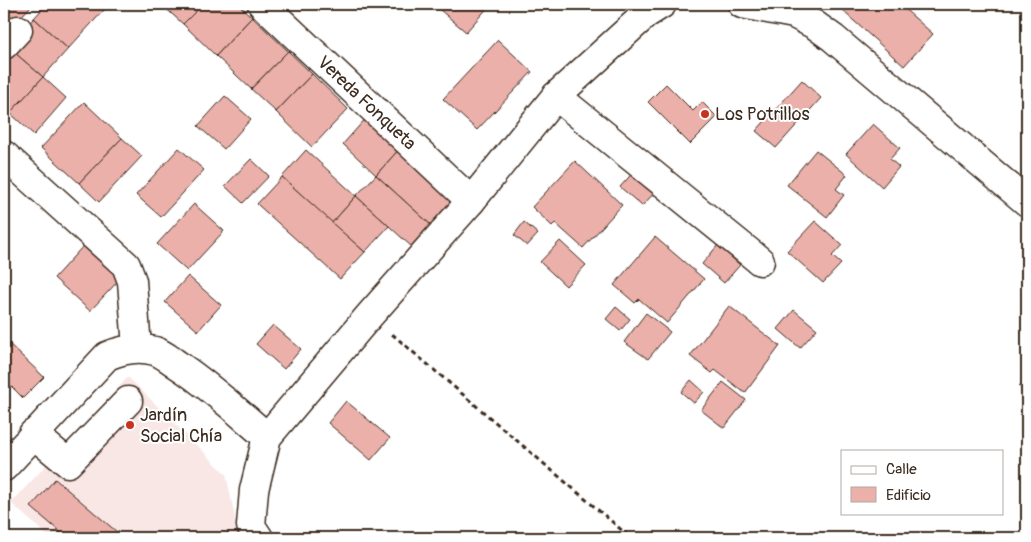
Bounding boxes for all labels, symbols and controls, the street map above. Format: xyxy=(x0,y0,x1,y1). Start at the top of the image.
street label: Vereda Fonqueta xyxy=(312,51,421,155)
place label: Los Potrillos xyxy=(715,103,810,126)
marker: Los Potrillos xyxy=(699,108,711,120)
place label: Jardín Social Chía xyxy=(140,404,222,448)
marker: Jardín Social Chía xyxy=(124,419,136,431)
legend xyxy=(841,450,1004,514)
text: Calle xyxy=(886,460,917,479)
text: Edificio xyxy=(886,486,931,505)

